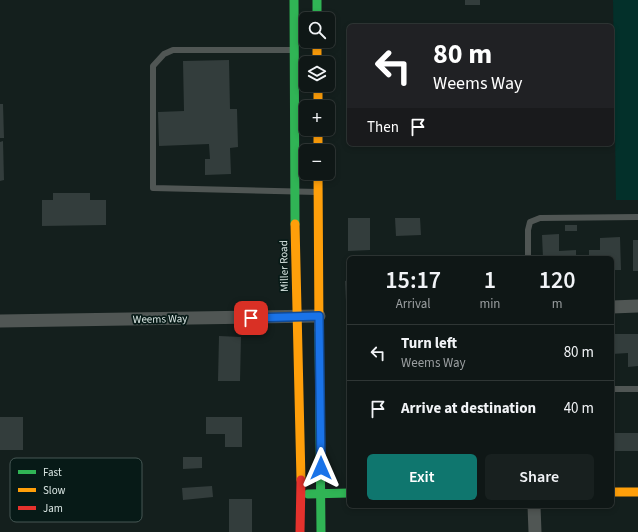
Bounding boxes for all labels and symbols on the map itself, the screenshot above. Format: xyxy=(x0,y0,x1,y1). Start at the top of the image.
street label: Miller Road xyxy=(276,240,292,292)
pin xyxy=(234,301,268,335)
street label: Weems Way xyxy=(133,311,187,327)
position arrow xyxy=(300,447,342,489)
legend xyxy=(10,458,142,522)
text: Fast xyxy=(43,465,62,480)
text: Slow xyxy=(43,483,66,498)
text: Jam xyxy=(43,501,63,516)

